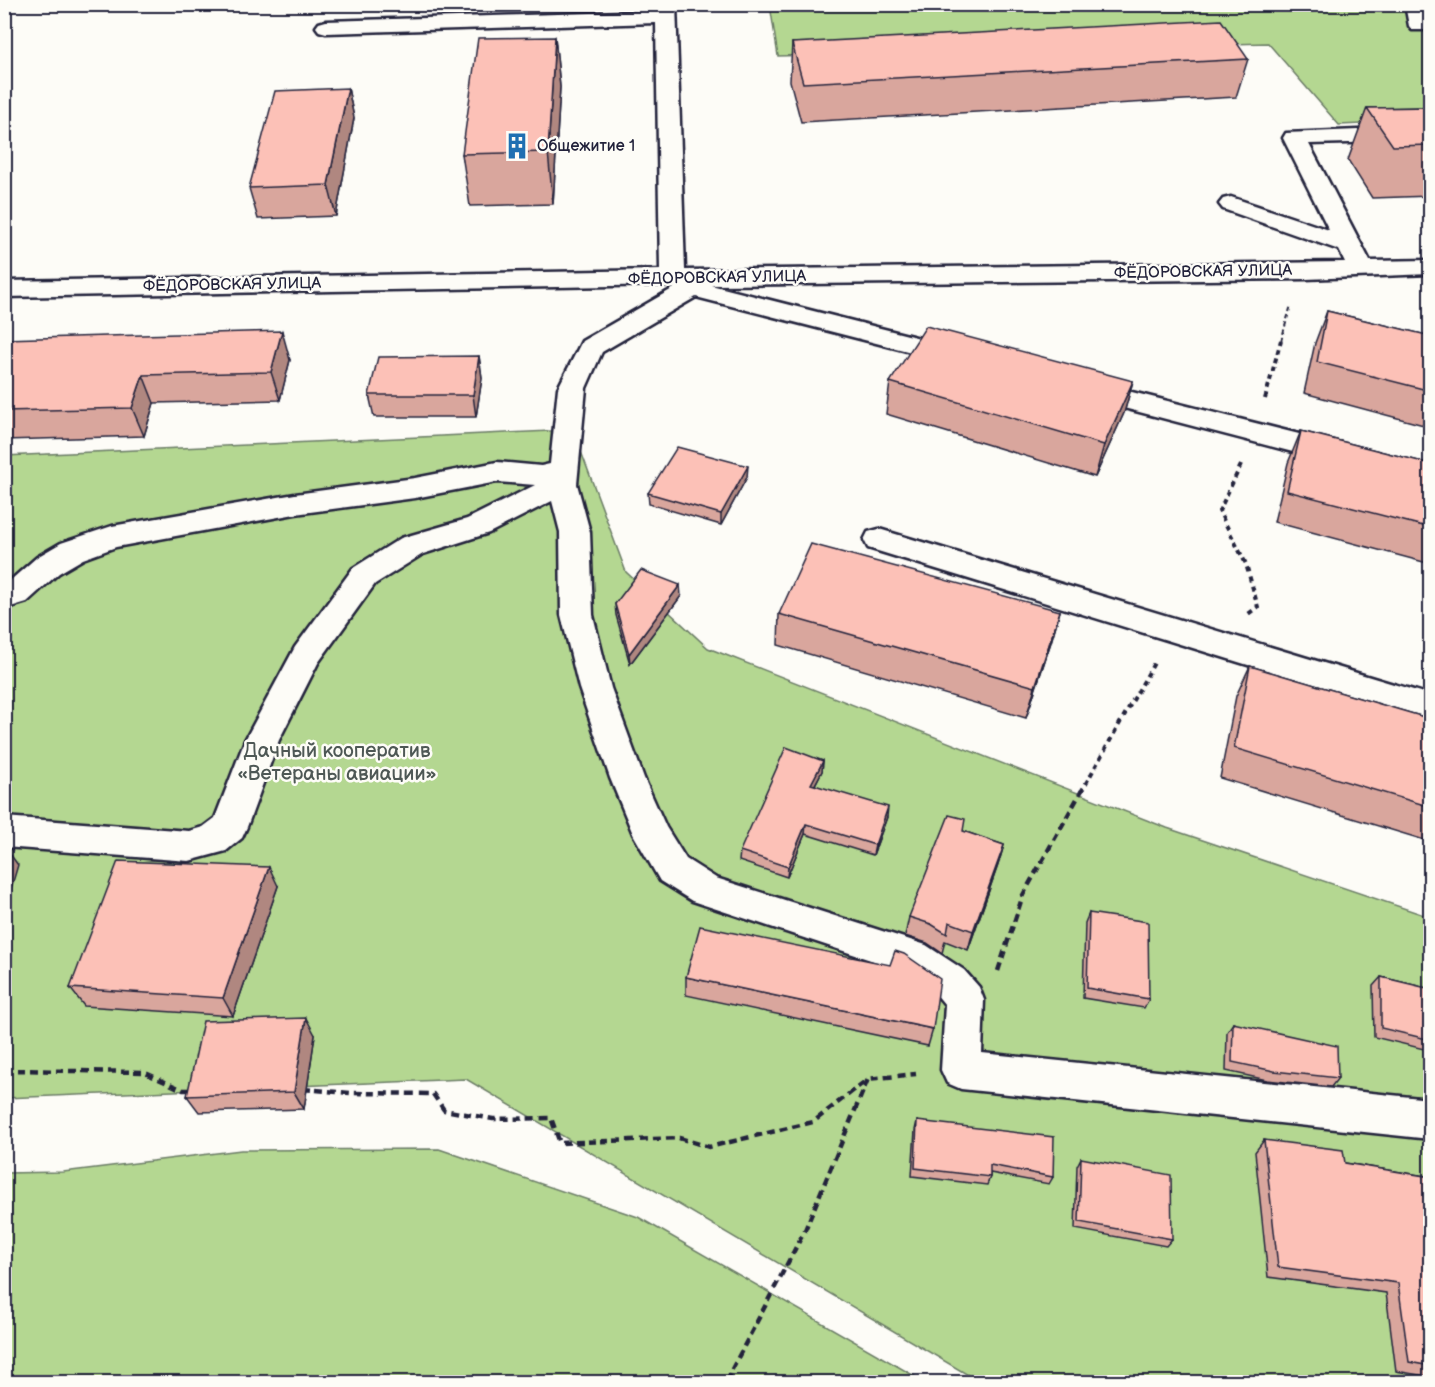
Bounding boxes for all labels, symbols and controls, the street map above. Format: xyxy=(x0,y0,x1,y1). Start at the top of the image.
building icon: Общежитие 1 xyxy=(502,131,532,161)
place label: Общежитие 1 xyxy=(537,137,635,156)
street label: ФЁДОРОВСКАЯ УЛИЦА xyxy=(1114,260,1293,283)
street label: ФЁДОРОВСКАЯ УЛИЦА xyxy=(628,266,807,289)
street label: ФЁДОРОВСКАЯ УЛИЦА xyxy=(143,273,322,296)
park label: Дачный кооператив «Ветераны авиации» xyxy=(237,739,437,786)

